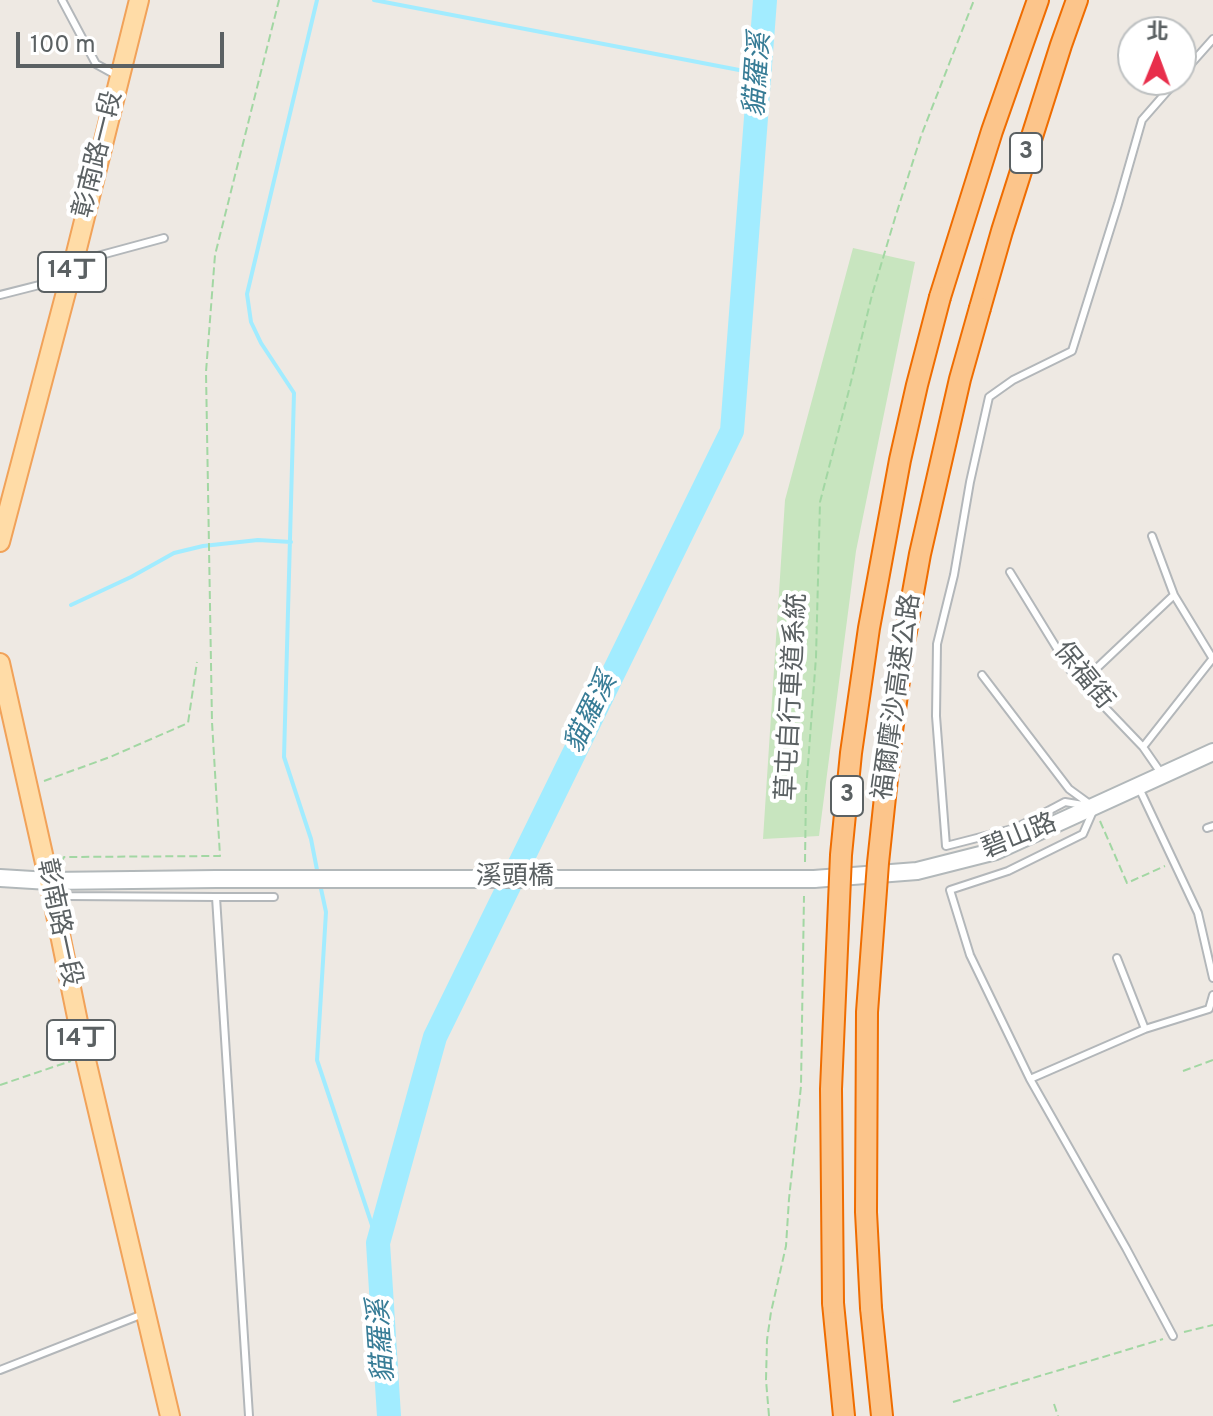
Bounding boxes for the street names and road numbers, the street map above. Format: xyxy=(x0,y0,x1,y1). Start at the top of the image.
street label: 彰南路一段 xyxy=(69,88,131,222)
road number: 3 xyxy=(1010,133,1042,173)
road number: 14丁 xyxy=(38,252,106,292)
street label: 草屯自行車道系統 xyxy=(773,592,815,802)
street label: 福爾摩沙高速公路 xyxy=(869,592,929,802)
street label: 保福街 xyxy=(1045,637,1119,717)
road number: 3 xyxy=(831,776,863,816)
street label: 碧山路 xyxy=(978,809,1062,867)
street label: 彰南路一段 xyxy=(28,856,86,990)
street label: 溪頭橋 xyxy=(476,863,554,895)
road number: 14丁 xyxy=(47,1020,115,1060)

